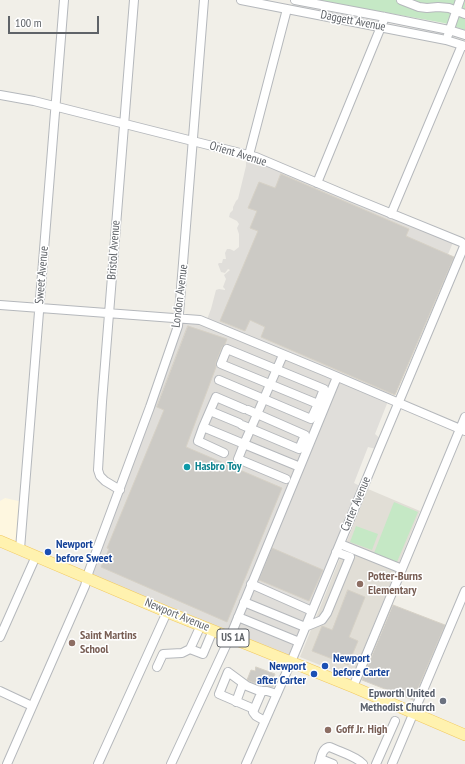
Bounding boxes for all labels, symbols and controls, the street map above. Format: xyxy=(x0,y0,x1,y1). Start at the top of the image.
scale bar xyxy=(10,8,101,34)
street label: Daggett Avenue xyxy=(319,8,387,34)
text: 100 m xyxy=(15,15,42,30)
street label: Orient Avenue xyxy=(208,139,268,169)
street label: Bristol Avenue xyxy=(105,220,123,280)
street label: Sweet Avenue xyxy=(32,245,52,305)
street label: London Avenue xyxy=(169,264,191,328)
place label: Hasbro Toy xyxy=(195,460,242,474)
marker: Hasbro Toy xyxy=(182,462,192,472)
street label: Carter Avenue xyxy=(338,474,374,534)
place label: Newport before Sweet xyxy=(56,538,112,566)
marker: Newport before Sweet xyxy=(43,547,53,557)
place label: Potter-Burns Elementary xyxy=(368,570,422,598)
marker: Potter-Burns Elementary xyxy=(355,579,365,589)
street label: Newport Avenue xyxy=(143,595,211,635)
place label: Saint Martins School xyxy=(80,629,137,657)
road number: US 1A xyxy=(217,629,249,647)
marker: Saint Martins School xyxy=(67,638,77,648)
place label: Newport before Carter xyxy=(333,652,389,680)
place label: Newport after Carter xyxy=(257,660,306,688)
marker: Newport before Carter xyxy=(320,661,330,671)
marker: Newport after Carter xyxy=(309,669,319,679)
place label: Epworth United Methodist Church xyxy=(360,687,435,715)
marker: Epworth United Methodist Church xyxy=(438,696,448,706)
place label: Goff Jr. High xyxy=(336,723,387,737)
marker: Goff Jr. High xyxy=(323,725,333,735)

